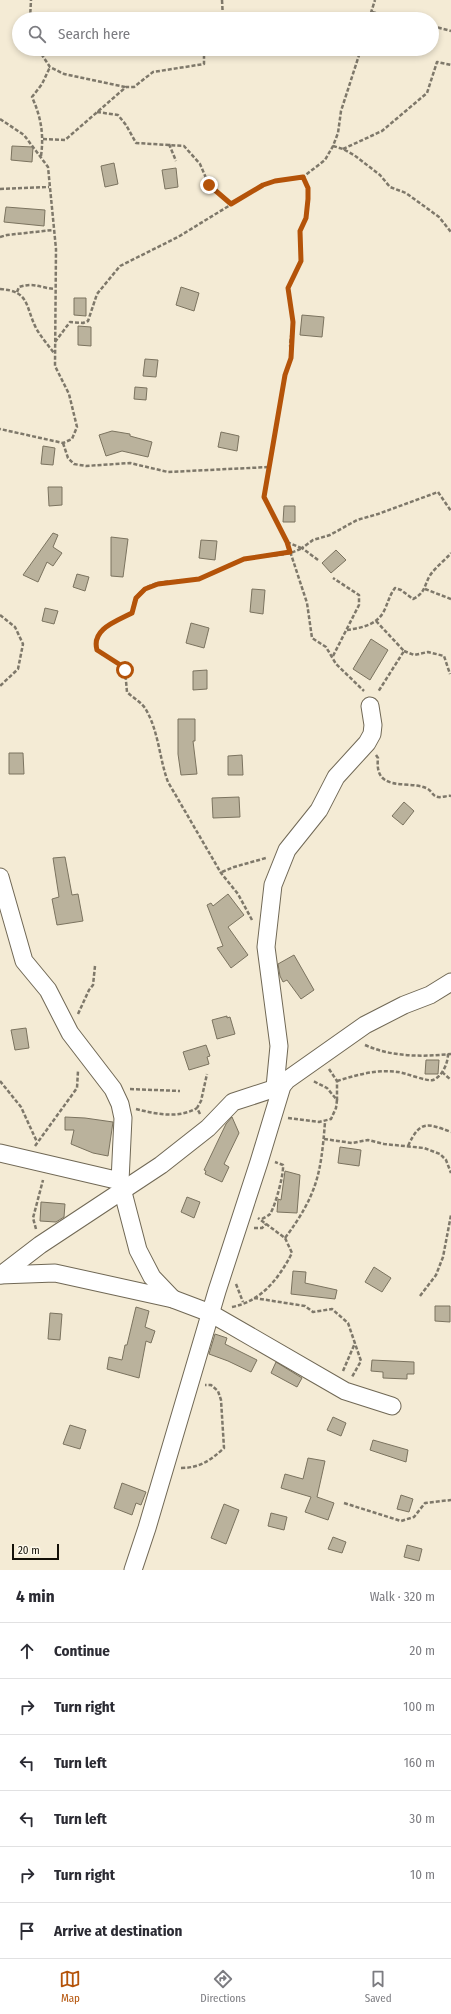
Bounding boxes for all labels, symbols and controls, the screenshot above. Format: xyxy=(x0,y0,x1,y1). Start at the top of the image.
search box xyxy=(12,12,439,56)
icon: search xyxy=(26,23,48,45)
text: Search here xyxy=(58,25,130,43)
route end xyxy=(200,176,218,194)
route start xyxy=(116,661,134,679)
scale bar xyxy=(12,1542,59,1561)
text: 20 m xyxy=(18,1544,40,1557)
text: 4 min xyxy=(16,1586,55,1607)
text: Walk · 320 m xyxy=(370,1589,435,1604)
icon: ahead xyxy=(16,1640,38,1662)
text: Continue xyxy=(54,1642,110,1660)
text: 20 m xyxy=(409,1643,435,1658)
icon: right xyxy=(16,1696,38,1718)
text: Turn right xyxy=(54,1698,115,1716)
text: 100 m xyxy=(403,1699,435,1714)
icon: left xyxy=(16,1752,38,1774)
text: Turn left xyxy=(54,1754,107,1772)
text: 160 m xyxy=(404,1755,435,1770)
icon: left xyxy=(16,1808,38,1830)
text: Turn left xyxy=(54,1810,107,1828)
text: 30 m xyxy=(409,1811,435,1826)
icon: right xyxy=(16,1864,38,1886)
text: Turn right xyxy=(54,1866,115,1884)
text: 10 m xyxy=(410,1867,435,1882)
icon: arrive xyxy=(16,1920,38,1942)
text: Arrive at destination xyxy=(54,1922,182,1940)
tab: Map xyxy=(59,1968,81,2005)
tab: Directions xyxy=(200,1968,246,2005)
tab: Saved xyxy=(365,1968,392,2005)

